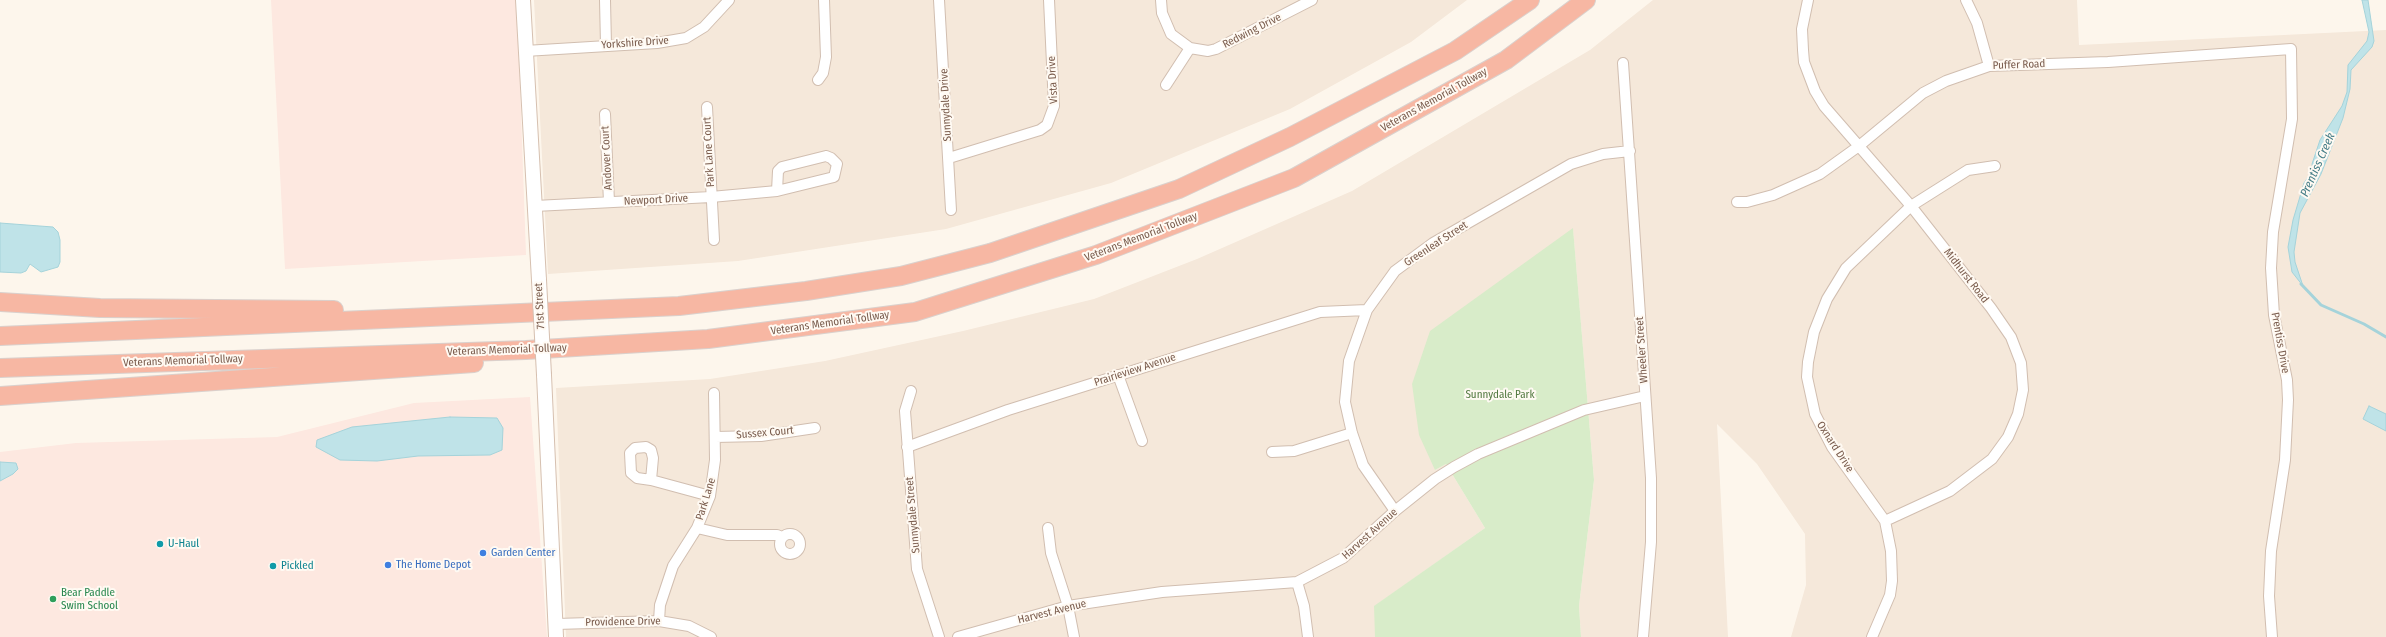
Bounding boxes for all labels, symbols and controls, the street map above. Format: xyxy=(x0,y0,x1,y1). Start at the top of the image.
street label: Redwing Drive xyxy=(1221,11,1283,51)
street label: Yorkshire Drive xyxy=(601,34,669,52)
street label: Vista Drive xyxy=(1045,56,1061,104)
street label: Puffer Road xyxy=(1993,57,2045,73)
street label: Veterans Memorial Tollway xyxy=(1378,65,1490,135)
street label: Sunnydale Drive xyxy=(938,68,954,142)
street label: Park Lane Court xyxy=(701,116,717,188)
street label: Andover Court xyxy=(599,126,615,190)
water label: Prentiss Creek xyxy=(2298,131,2338,199)
street label: Newport Drive xyxy=(624,192,688,208)
street label: Veterans Memorial Tollway xyxy=(1083,209,1199,265)
street label: Greenleaf Street xyxy=(1402,219,1470,269)
street label: Midhurst Road xyxy=(1941,246,1991,306)
street label: 71st Street xyxy=(532,282,548,330)
street label: Veterans Memorial Tollway xyxy=(770,308,890,338)
street label: Prentiss Drive xyxy=(2268,311,2292,375)
street label: Wheeler Street xyxy=(1633,316,1651,384)
street label: Veterans Memorial Tollway xyxy=(447,341,567,359)
street label: Prairieview Avenue xyxy=(1092,351,1178,389)
street label: Veterans Memorial Tollway xyxy=(123,352,243,370)
park label: Sunnydale Park xyxy=(1465,388,1535,402)
street label: Oxnard Drive xyxy=(1814,419,1856,475)
street label: Sussex Court xyxy=(736,424,794,442)
street label: Park Lane xyxy=(693,476,719,522)
street label: Sunnydale Street xyxy=(903,476,923,554)
street label: Harvest Avenue xyxy=(1340,506,1400,562)
place label: U-Haul xyxy=(168,537,199,551)
marker: U-Haul xyxy=(155,539,165,549)
place label: Garden Center xyxy=(491,546,555,560)
marker: Garden Center xyxy=(478,548,488,558)
place label: The Home Depot xyxy=(396,558,471,572)
place label: Pickled xyxy=(281,559,314,573)
marker: The Home Depot xyxy=(383,560,393,570)
marker: Pickled xyxy=(268,561,278,571)
place label: Bear Paddle Swim School xyxy=(61,586,118,612)
marker: Bear Paddle Swim School xyxy=(48,594,58,604)
street label: Harvest Avenue xyxy=(1016,597,1088,627)
street label: Providence Drive xyxy=(585,615,661,629)

